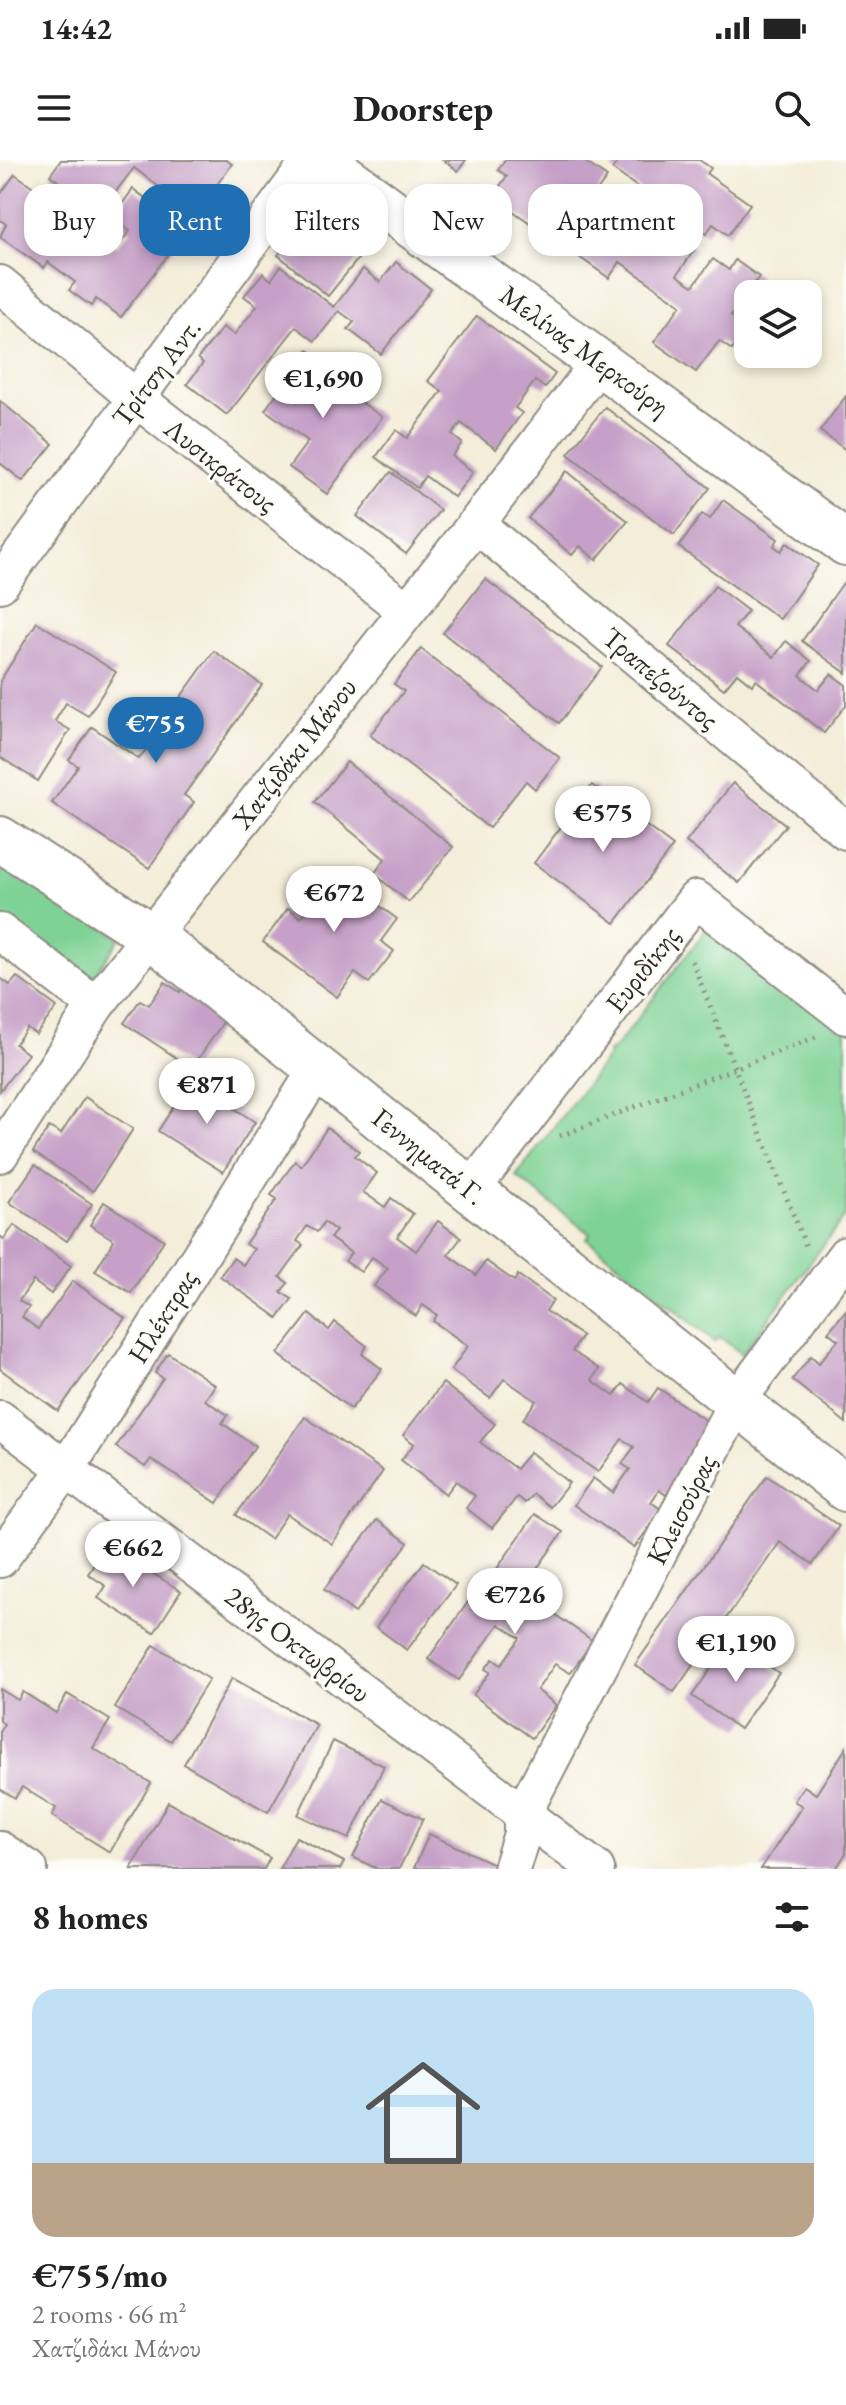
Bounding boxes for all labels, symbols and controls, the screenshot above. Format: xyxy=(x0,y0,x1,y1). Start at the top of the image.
text: 14:42 xyxy=(40,9,112,48)
text: Doorstep xyxy=(353,85,493,132)
icon: menu xyxy=(32,86,76,130)
icon: search xyxy=(770,86,814,130)
chip: Buy xyxy=(24,184,123,256)
chip: Rent xyxy=(139,184,250,256)
chip: Filters xyxy=(266,184,388,256)
chip: New xyxy=(404,184,512,256)
chip: Apartment xyxy=(528,184,703,256)
street label: Μελίνας Μερκούρη xyxy=(493,276,677,424)
map controls xyxy=(734,280,822,368)
button: layers xyxy=(734,280,822,368)
street label: Τρίτση Αντ. xyxy=(103,311,209,433)
pin: €1,690 xyxy=(258,352,388,420)
text: €1,690 xyxy=(283,361,363,395)
street label: Λυσικράτους xyxy=(156,409,285,520)
street label: Τραπεζούντος xyxy=(595,619,727,737)
street label: Χατζιδάκι Μάνου xyxy=(223,670,364,837)
pin: €755 xyxy=(109,697,203,765)
text: €755 xyxy=(126,706,186,740)
pin: €575 xyxy=(556,786,650,854)
text: €575 xyxy=(573,795,633,829)
pin: €672 xyxy=(287,866,381,934)
text: €672 xyxy=(304,875,364,909)
street label: Ευριδίκης xyxy=(597,918,687,1020)
pin: €871 xyxy=(160,1058,254,1126)
text: €871 xyxy=(177,1067,237,1101)
street label: Γεννηματά Γ. xyxy=(365,1100,493,1212)
street label: Ηλέκτρας xyxy=(119,1262,205,1370)
street label: Κλεισούρας xyxy=(638,1448,724,1570)
pin: €662 xyxy=(86,1521,180,1589)
text: €662 xyxy=(103,1530,163,1564)
pin: €726 xyxy=(468,1568,562,1636)
text: €726 xyxy=(485,1577,545,1611)
street label: 28ης Οκτωβρίου xyxy=(218,1578,378,1710)
pin: €1,190 xyxy=(671,1616,801,1684)
text: €1,190 xyxy=(696,1625,776,1659)
text: 8 homes xyxy=(32,1895,148,1939)
icon: filters xyxy=(770,1895,814,1939)
icon: home xyxy=(351,2041,495,2185)
text: €755/mo xyxy=(32,2253,167,2297)
text: 2 rooms · 66 m² xyxy=(32,2297,187,2331)
text: Χατζιδάκι Μάνου xyxy=(32,2331,201,2365)

